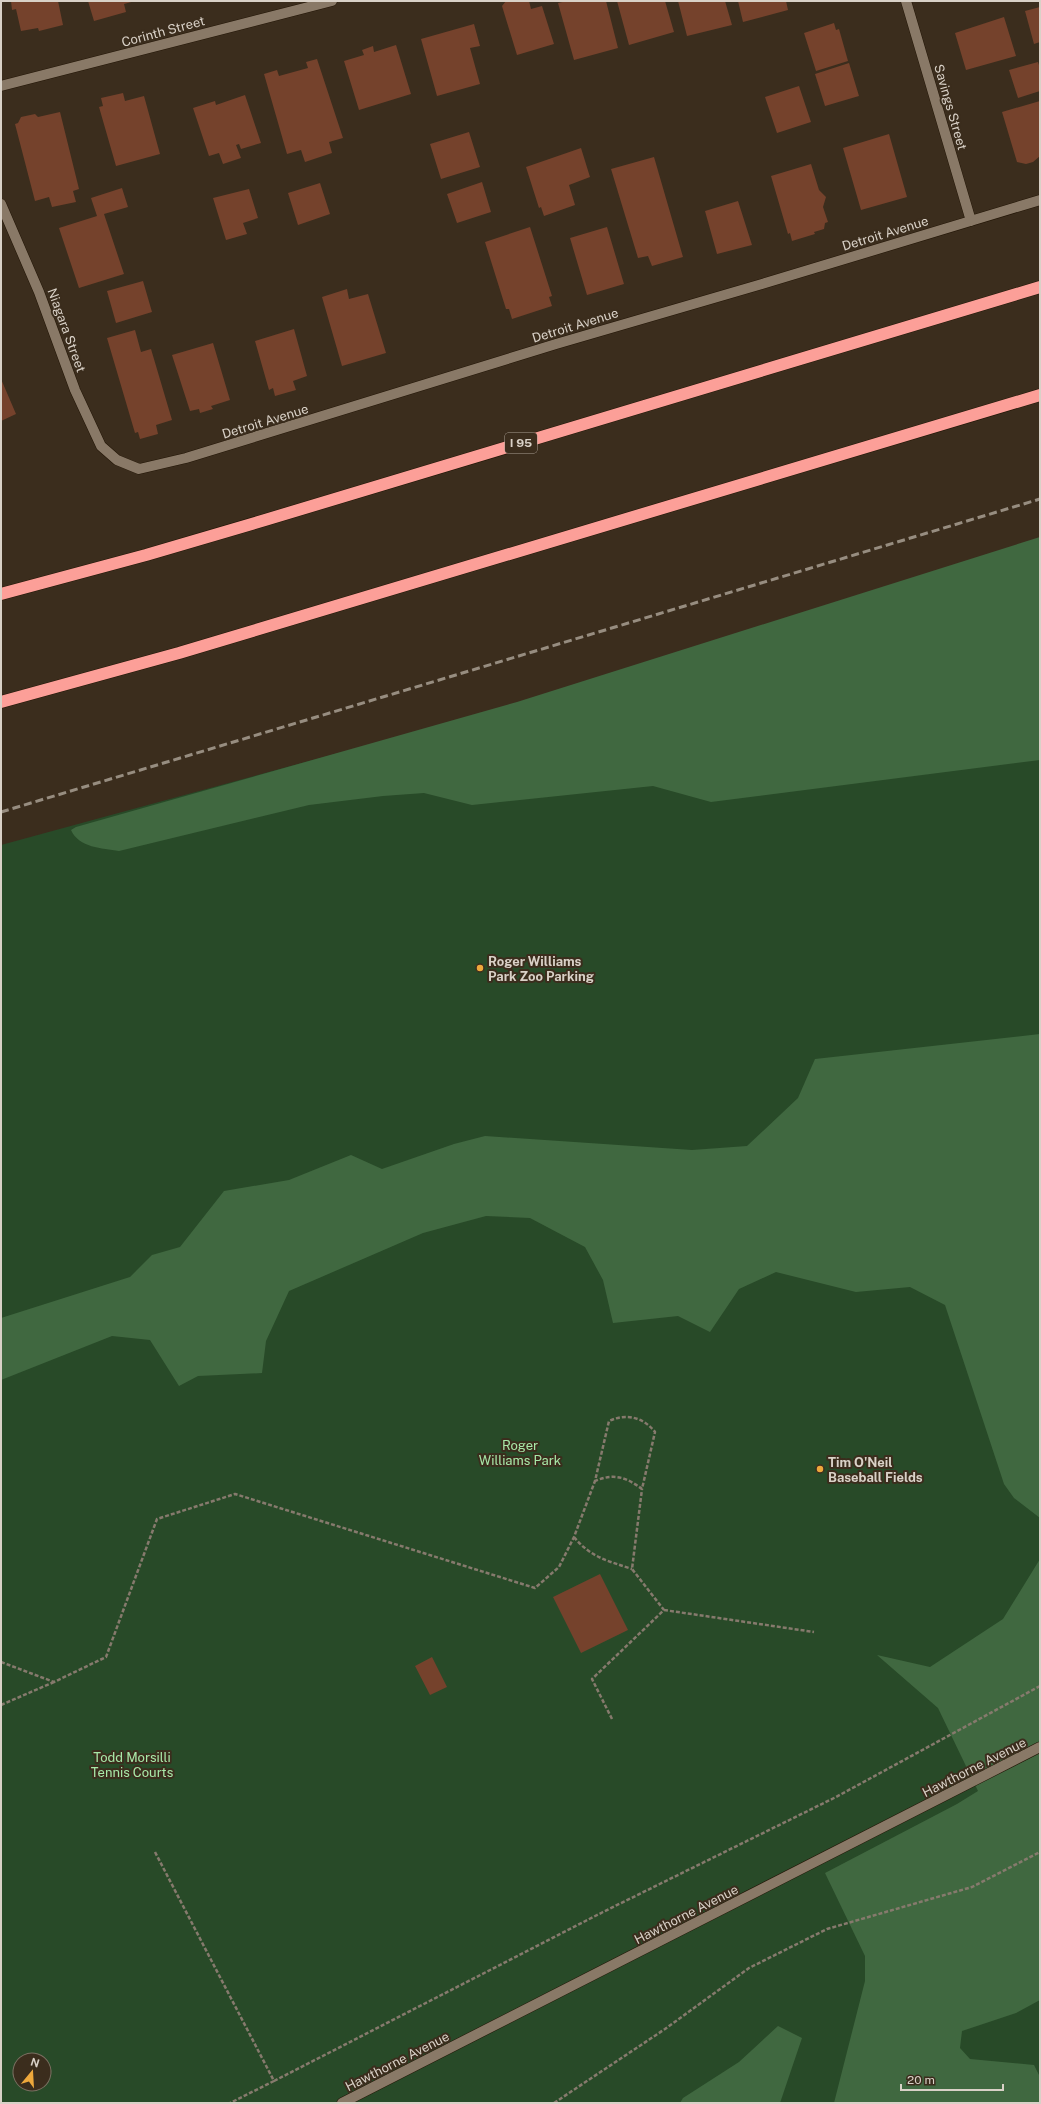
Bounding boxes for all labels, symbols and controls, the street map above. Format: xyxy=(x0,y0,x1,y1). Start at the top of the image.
street label: Corinth Street xyxy=(120,13,206,50)
street label: Savings Street xyxy=(931,63,970,152)
street label: Detroit Avenue xyxy=(840,213,930,254)
street label: Niagara Street xyxy=(44,286,89,374)
street label: Detroit Avenue xyxy=(530,305,620,346)
street label: Detroit Avenue xyxy=(220,401,310,442)
road number: I 95 xyxy=(505,433,537,453)
place label: Roger Williams Park Zoo Parking xyxy=(488,954,594,984)
marker: Roger Williams Park Zoo Parking xyxy=(475,963,485,973)
park label: Roger Williams Park xyxy=(479,1438,561,1468)
place label: Tim O'Neil Baseball Fields xyxy=(828,1455,923,1485)
marker: Tim O'Neil Baseball Fields xyxy=(815,1464,825,1474)
street label: Hawthorne Avenue xyxy=(920,1735,1029,1800)
park label: Todd Morsilli Tennis Courts xyxy=(91,1750,173,1780)
street label: Hawthorne Avenue xyxy=(632,1882,741,1947)
street label: Hawthorne Avenue xyxy=(343,2029,452,2094)
north arrow xyxy=(12,2052,52,2092)
text: N xyxy=(29,2055,41,2070)
scale bar xyxy=(901,2066,1003,2092)
text: 20 m xyxy=(907,2073,935,2087)

